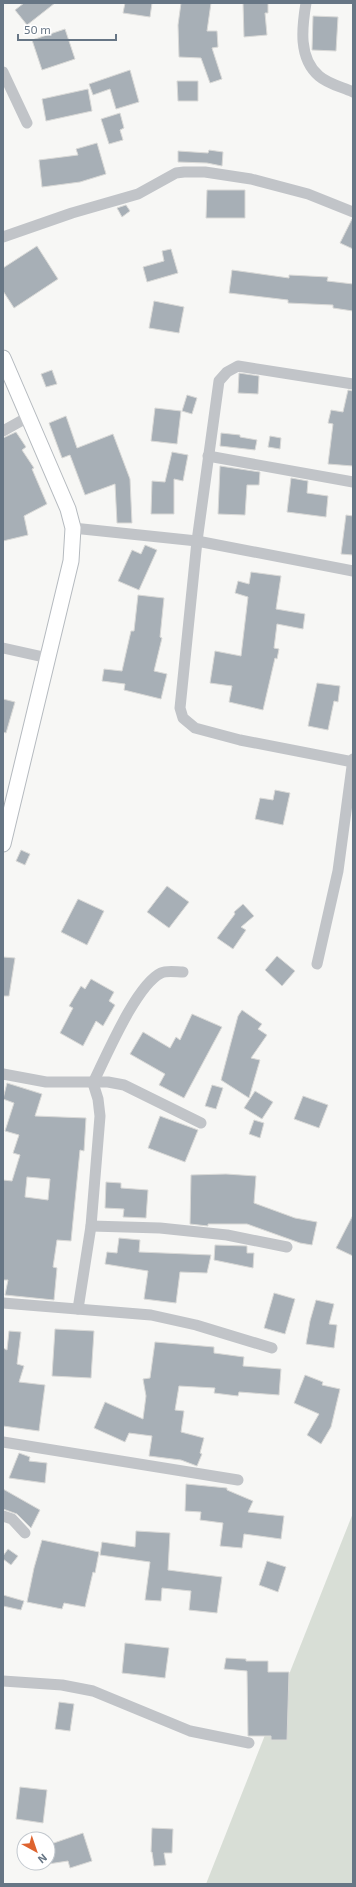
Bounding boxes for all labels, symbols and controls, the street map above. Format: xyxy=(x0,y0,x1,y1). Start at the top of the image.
scale bar xyxy=(18,16,116,42)
text: 50 m xyxy=(24,22,51,36)
north arrow xyxy=(16,1831,56,1871)
text: N xyxy=(35,1852,50,1867)

